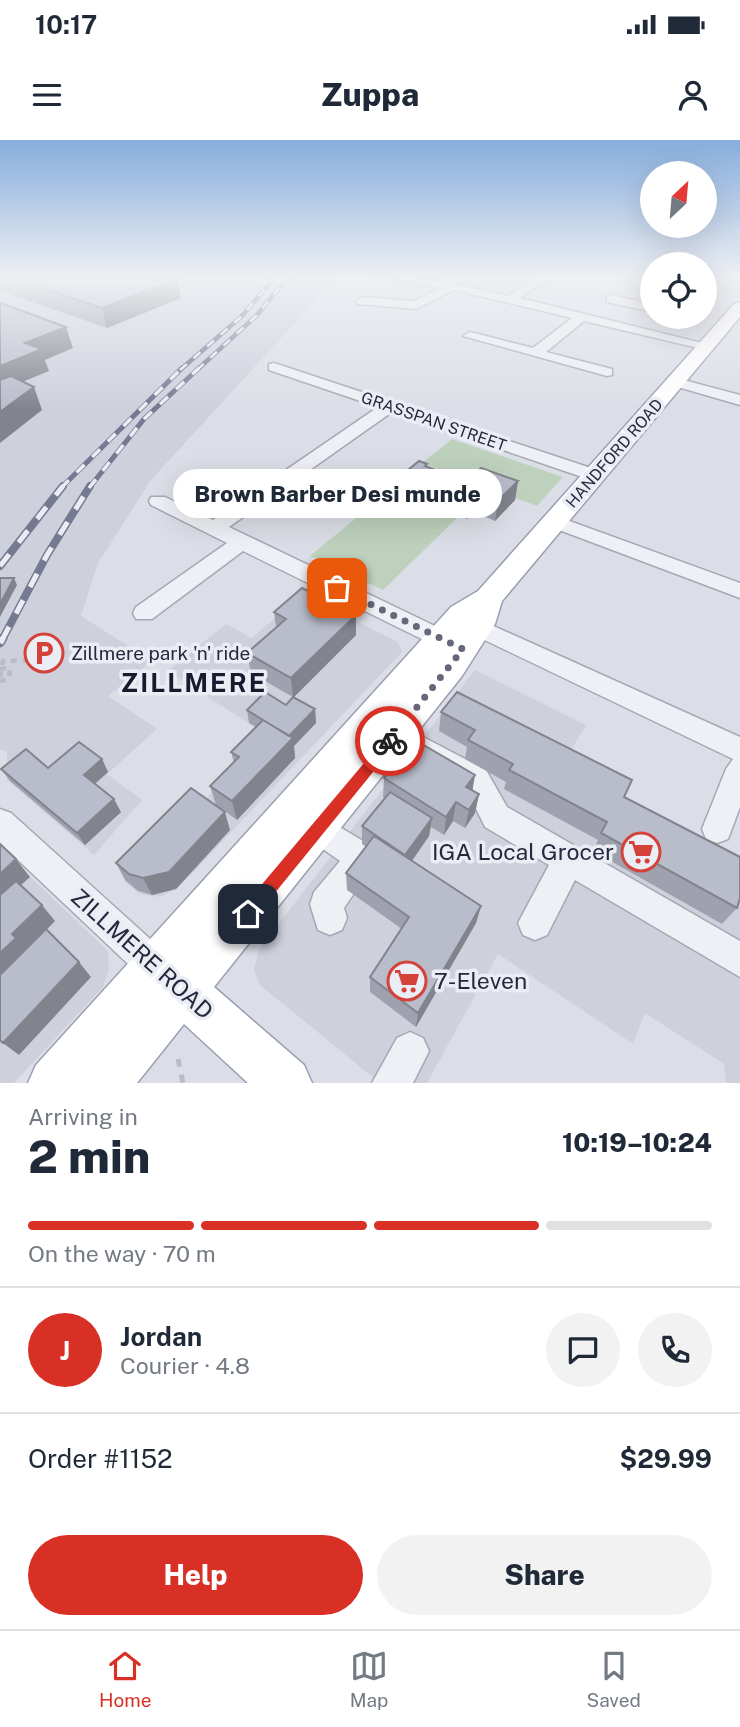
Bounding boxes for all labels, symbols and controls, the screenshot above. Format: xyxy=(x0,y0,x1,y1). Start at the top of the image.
text: 10:17 xyxy=(35,9,97,40)
icon: menu xyxy=(28,76,66,114)
text: Zuppa xyxy=(321,76,419,113)
icon: person xyxy=(674,76,712,114)
north arrow xyxy=(640,161,718,238)
map controls xyxy=(640,161,717,329)
button: locate xyxy=(640,252,717,329)
street label: GRASSPAN STREET xyxy=(359,388,509,455)
street label: HANDFORD ROAD xyxy=(562,395,667,512)
callout: Brown Barber Desi munde xyxy=(173,469,502,518)
text: Brown Barber Desi munde xyxy=(194,480,481,507)
pin xyxy=(307,558,367,618)
icon: bag xyxy=(318,569,356,607)
parking icon: Zillmere park 'n' ride xyxy=(23,632,65,674)
place label: Zillmere park 'n' ride xyxy=(71,642,250,664)
district label: ZILLMERE xyxy=(121,667,267,698)
courier xyxy=(355,706,425,776)
icon: bike xyxy=(371,722,409,760)
supermarket icon: IGA Local Grocer xyxy=(620,831,662,873)
place label: IGA Local Grocer xyxy=(432,838,614,865)
street label: ZILLMERE ROAD xyxy=(66,883,219,1024)
pin xyxy=(218,884,278,944)
icon: home xyxy=(229,895,267,933)
supermarket icon: 7-Eleven xyxy=(386,960,428,1002)
place label: 7-Eleven xyxy=(434,967,527,994)
text: Arriving in xyxy=(28,1103,138,1130)
text: 10:19–10:24 xyxy=(562,1127,712,1158)
text: 2 min xyxy=(28,1129,150,1183)
text: On the way · 70 m xyxy=(28,1240,216,1267)
button: chat xyxy=(546,1313,620,1387)
button: phone xyxy=(638,1313,712,1387)
text: Jordan xyxy=(120,1321,202,1352)
text: J xyxy=(60,1335,70,1366)
text: Courier · 4.8 xyxy=(120,1352,250,1379)
text: Order #1152 xyxy=(28,1443,173,1474)
text: $29.99 xyxy=(619,1443,712,1474)
button: Help xyxy=(28,1535,363,1615)
button: Share xyxy=(377,1535,712,1615)
tab: Home xyxy=(99,1647,151,1711)
tab: Map xyxy=(350,1647,388,1711)
tab: Saved xyxy=(587,1647,641,1711)

